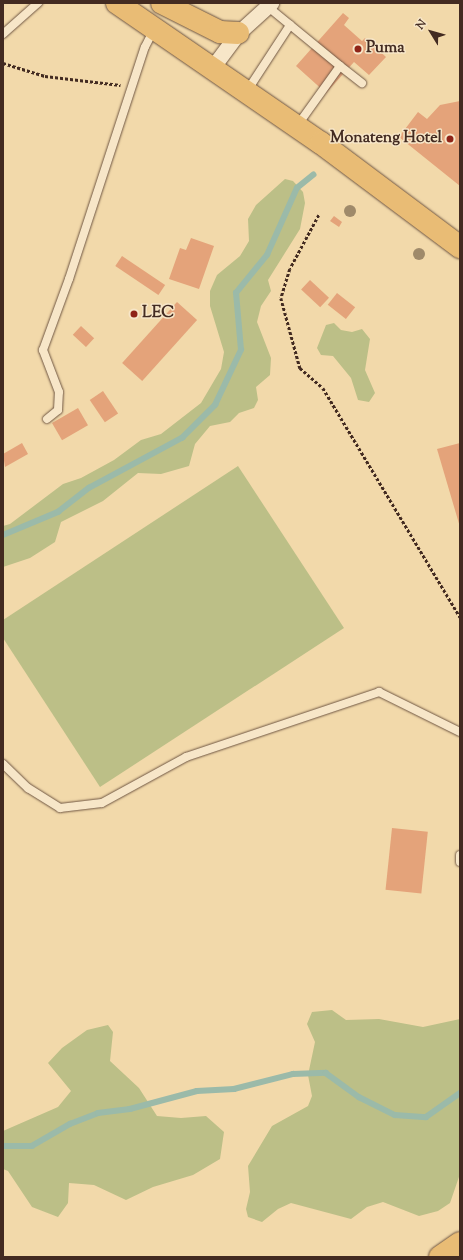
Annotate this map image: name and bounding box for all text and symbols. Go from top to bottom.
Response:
north arrow [411,12,451,52]
text: N [412,16,430,33]
place label: Puma [366,39,405,59]
marker: Puma [353,44,363,54]
place label: Monateng Hotel [330,129,442,149]
marker: Monateng Hotel [445,134,455,144]
place label: LEC [142,304,174,324]
marker: LEC [129,309,139,319]

